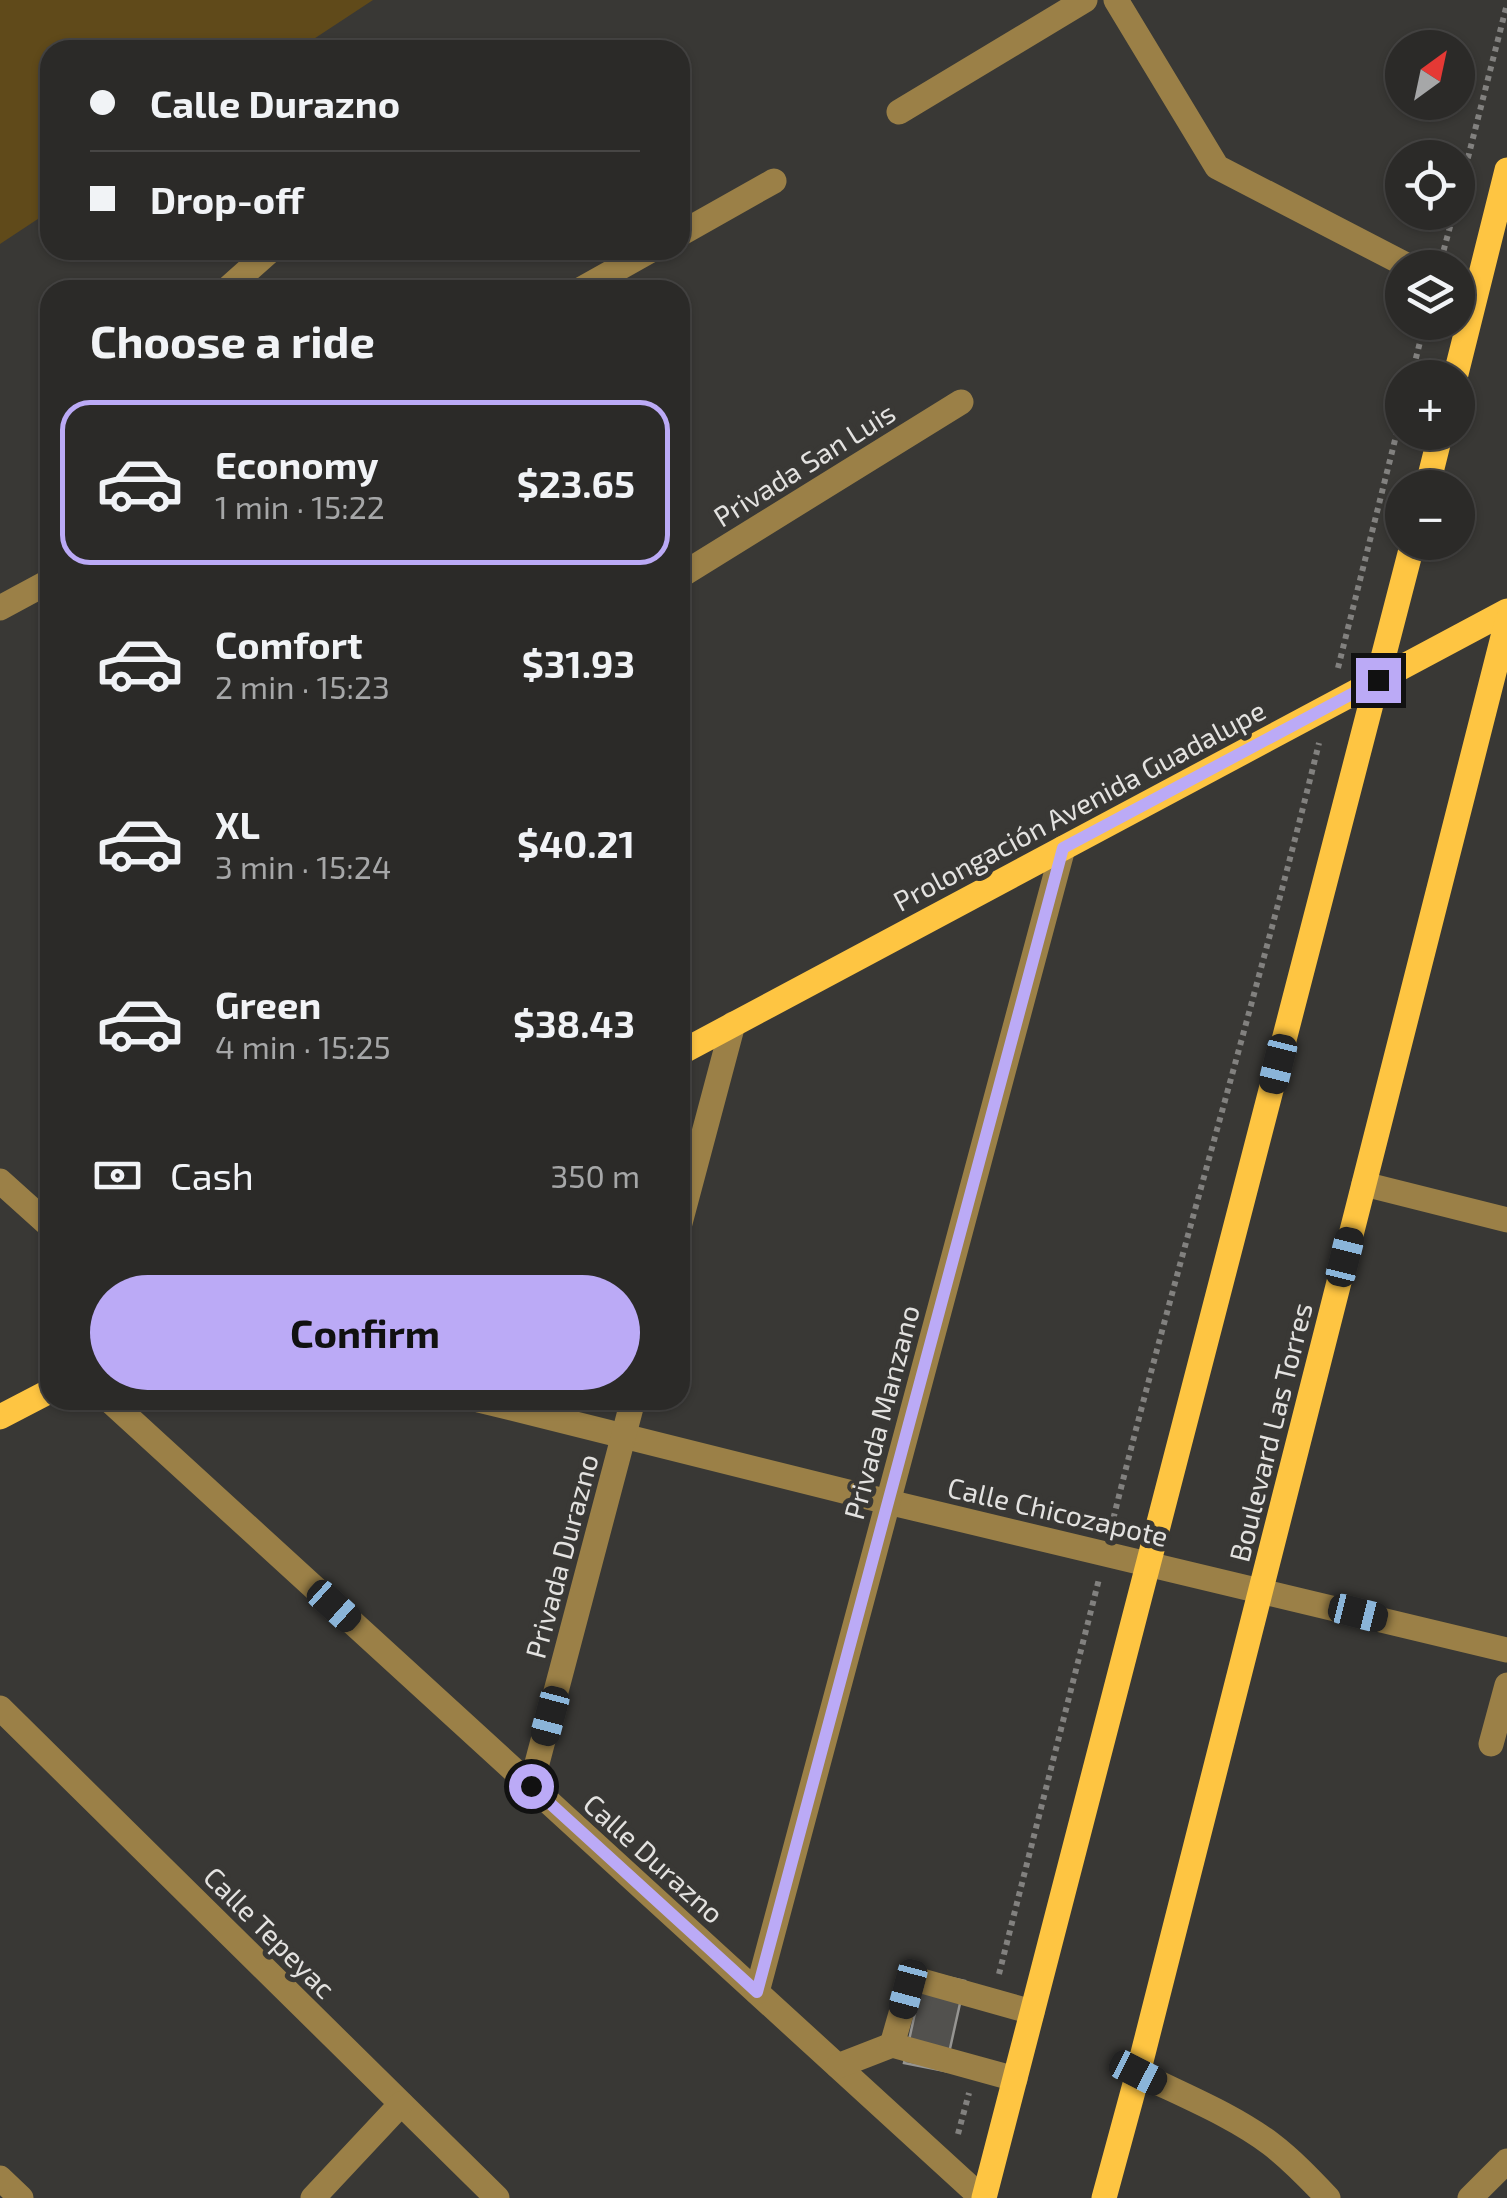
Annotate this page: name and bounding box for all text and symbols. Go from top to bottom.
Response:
north arrow [1385,30,1475,120]
map controls [1385,30,1475,560]
text: Calle Durazno [150,80,400,126]
button: locate [1385,140,1475,230]
text: Drop-off [150,176,304,222]
button: layers [1385,250,1475,340]
text: Choose a ride [90,313,375,367]
button: + [1385,360,1475,450]
street label: Privada San Luis [707,395,901,533]
icon: car [95,438,185,528]
text: Economy [215,441,379,487]
text: $23.65 [517,460,635,506]
button: − [1385,470,1475,560]
text: 1 min · 15:22 [215,487,385,525]
icon: car [95,618,185,708]
text: Comfort [215,621,363,667]
text: $31.93 [522,640,635,686]
route end [1356,658,1401,703]
text: 2 min · 15:23 [215,667,390,705]
street label: Prolongación Avenida Guadalupe [887,692,1271,918]
icon: car [95,798,185,888]
text: XL [215,801,260,847]
text: $40.21 [517,820,635,866]
text: 3 min · 15:24 [215,847,391,885]
icon: car [95,978,185,1068]
text: Green [215,981,321,1027]
text: $38.43 [513,1000,635,1046]
text: 4 min · 15:25 [215,1027,391,1065]
car [1256,1031,1300,1097]
icon: cash [90,1148,145,1203]
text: Cash [170,1152,254,1198]
text: 350 m [551,1156,640,1194]
car [1323,1224,1367,1290]
button: Confirm [90,1275,640,1390]
street label: Boulevard Las Torres [1221,1299,1319,1565]
street label: Privada Manzano [836,1301,926,1523]
street label: Privada Durazno [517,1450,605,1662]
street label: Calle Chicozapote [944,1469,1172,1553]
car [302,1575,366,1637]
car [1325,1591,1391,1635]
car [528,1683,572,1749]
route start [509,1764,554,1809]
street label: Calle Durazno [577,1786,731,1930]
street label: Calle Tepeyac [197,1859,343,2005]
car [886,1956,930,2022]
car [1104,2046,1172,2100]

